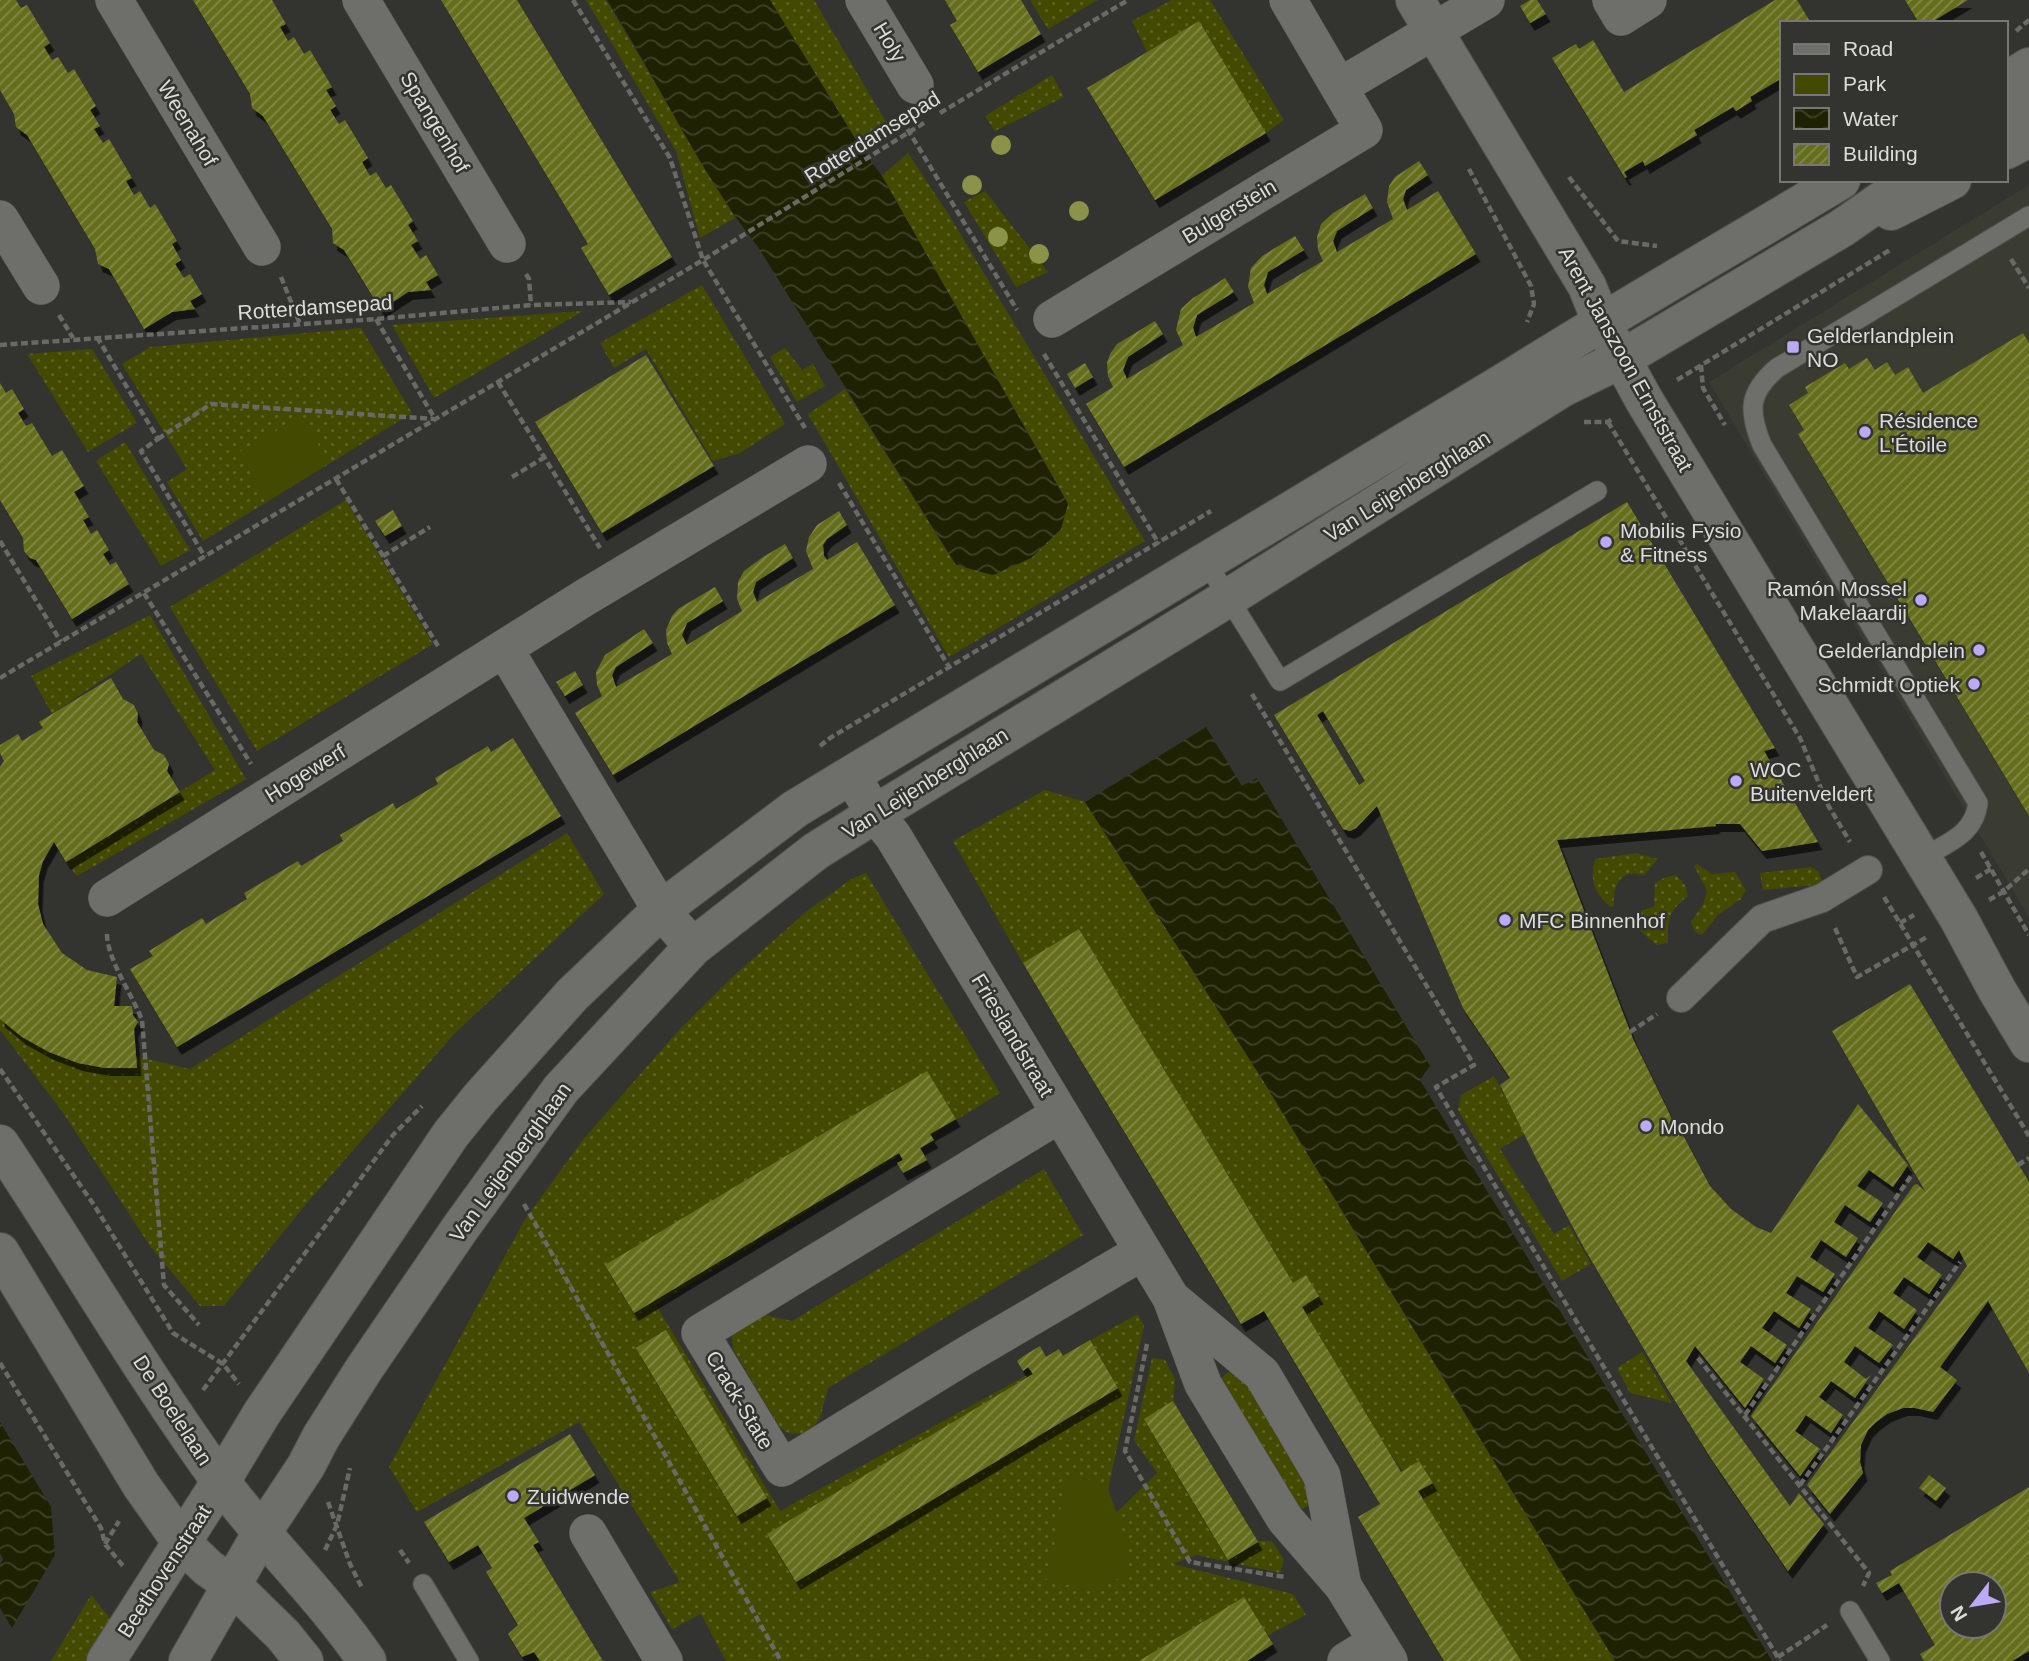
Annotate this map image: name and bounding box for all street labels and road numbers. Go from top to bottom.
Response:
street label: Holy [869,18,911,66]
street label: Spangenhof [396,68,474,177]
street label: Weenahof [154,76,222,170]
street label: Rotterdamsepad [800,86,944,188]
street label: Bulgerstein [1178,174,1280,248]
street label: Arent Janszoon Ernststraat [1555,243,1698,475]
street label: Rotterdamsepad [237,290,393,324]
street label: Van Leijenberghlaan [1320,426,1494,546]
street label: Van Leijenberghlaan [838,723,1012,843]
street label: Hogewerf [261,739,349,807]
street label: Frieslandstraat [967,970,1059,1101]
street label: Van Leijenberghlaan [445,1078,575,1246]
street label: Crack-State [702,1347,778,1453]
street label: De Boelelaan [129,1351,217,1469]
street label: Beethovenstraat [113,1500,215,1641]

